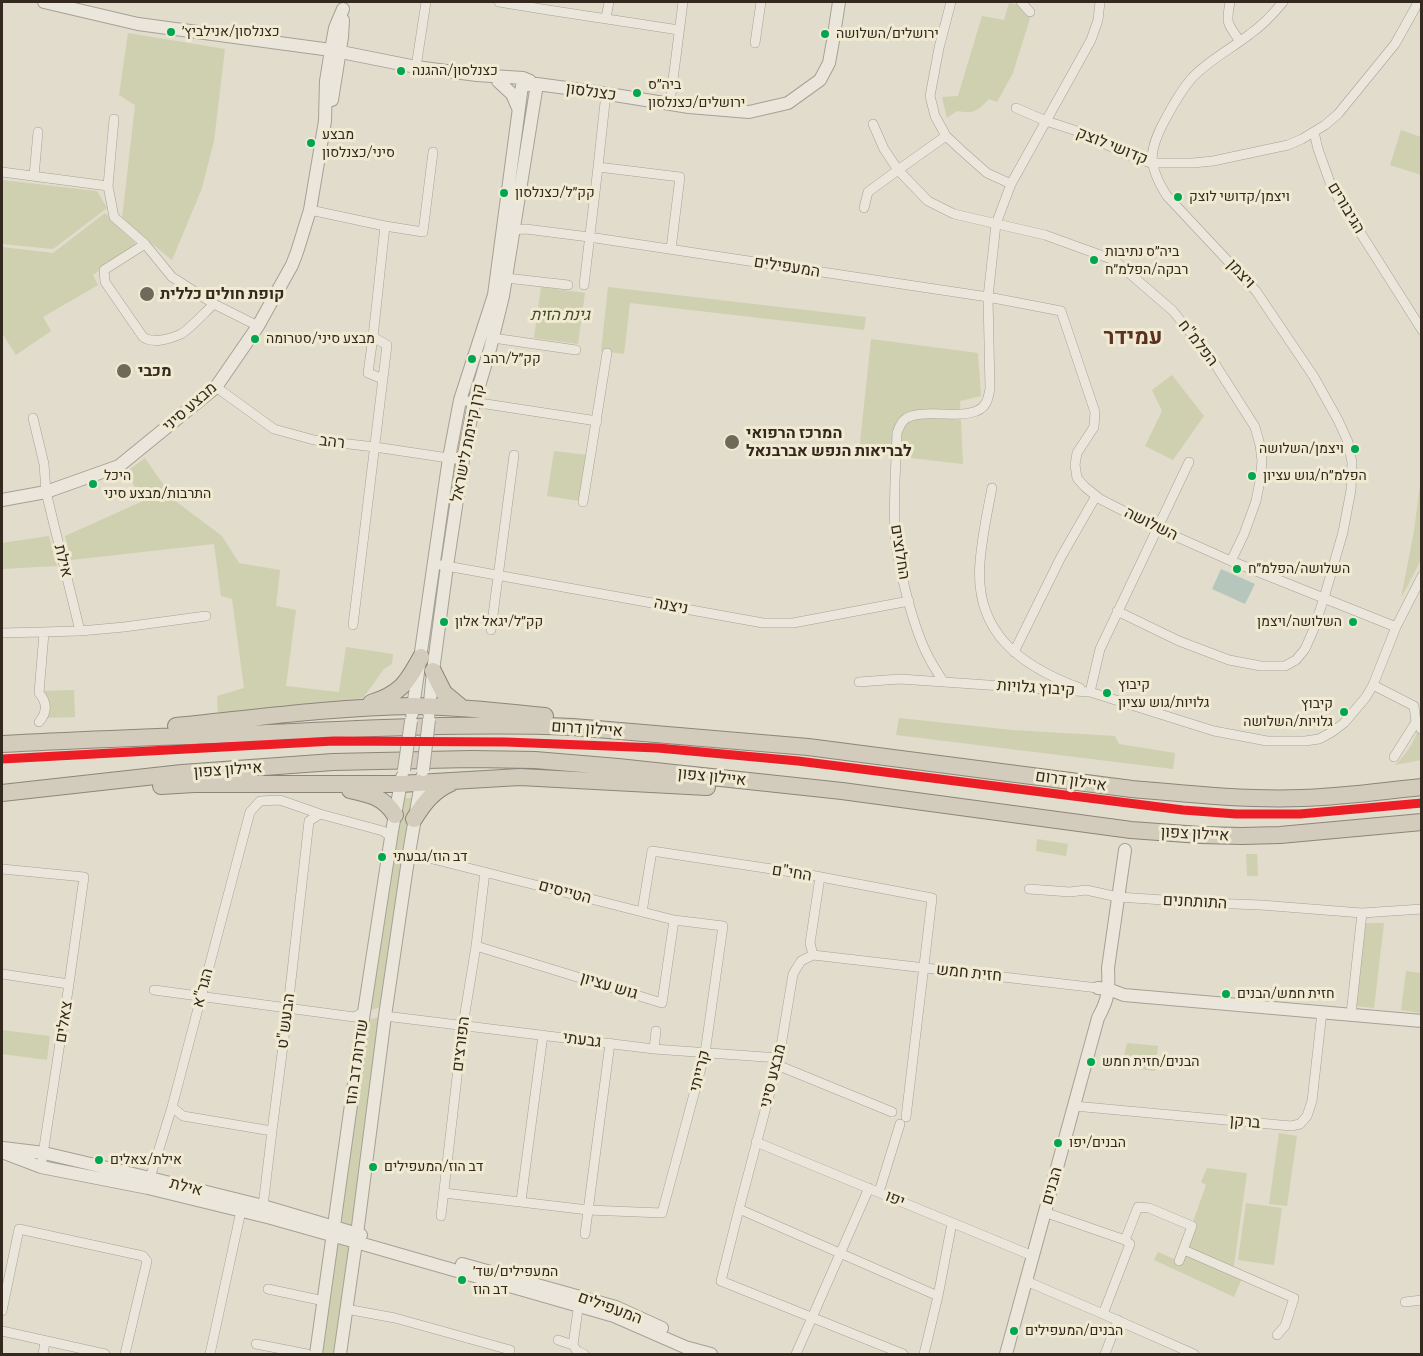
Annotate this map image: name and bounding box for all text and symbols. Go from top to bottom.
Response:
place label: כצנלסון/אנילביץ׳ [182,24,279,40]
marker: כצנלסון/אנילביץ׳ [165,26,177,38]
place label: ירושלים/השלושה [836,26,939,42]
marker: ירושלים/השלושה [819,28,831,40]
place label: כצנלסון/ההגנה [412,63,498,79]
marker: כצנלסון/ההגנה [395,65,407,77]
place label: ביה״ס ירושלים/כצנלסון [648,77,745,110]
street label: כצנלסון [564,79,618,105]
marker: ביה״ס ירושלים/כצנלסון [631,87,643,99]
street label: קדושי לוצק [1073,123,1151,169]
place label: מבצע סיני/כצנלסון [322,127,395,160]
marker: מבצע סיני/כצנלסון [305,137,317,149]
street label: הגיבורים [1323,179,1369,237]
place label: קק״ל/כצנלסון [515,185,595,201]
marker: קק״ל/כצנלסון [498,187,510,199]
place label: ויצמן/קדושי לוצק [1189,189,1290,205]
marker: ויצמן/קדושי לוצק [1172,191,1184,203]
place label: ביה״ס נתיבות רבקה/הפלמ״ח [1105,244,1188,276]
street label: המעפילים [752,252,822,282]
marker: ביה״ס נתיבות רבקה/הפלמ״ח [1088,254,1100,266]
street label: ויצמן [1223,255,1259,293]
place label: קופת חולים כללית [160,284,284,304]
marker: קופת חולים כללית [138,285,156,303]
park label: גינת הזית [530,305,590,325]
street label: הפלמ"ח [1174,316,1222,370]
district label: עמידר [1103,325,1163,351]
place label: מבצע סיני/סטרומה [266,331,375,347]
marker: מבצע סיני/סטרומה [249,333,261,345]
place label: קק״ל/רהב [483,351,541,367]
marker: קק״ל/רהב [466,353,478,365]
place label: מכבי [138,361,172,381]
marker: מכבי [115,362,133,380]
street label: מבצע סיני [159,378,221,436]
street label: קרן קיימת לישראל [447,382,489,504]
place label: המרכז הרפואי לבריאות הנפש אברבנאל [746,423,912,461]
street label: רהב [318,431,346,453]
marker: המרכז הרפואי לבריאות הנפש אברבנאל [723,433,741,451]
place label: ויצמן/השלושה [1259,441,1344,457]
marker: ויצמן/השלושה [1349,443,1361,455]
place label: היכל התרבות/מבצע סיני [104,468,211,500]
place label: הפלמ״ח/גוש עציון [1263,468,1367,484]
marker: הפלמ״ח/גוש עציון [1246,470,1258,482]
marker: היכל התרבות/מבצע סיני [87,478,99,490]
street label: השלושה [1121,503,1181,545]
street label: החלוצים [886,523,914,581]
street label: אילת [50,543,76,579]
place label: השלושה/הפלמ״ח [1248,561,1350,577]
marker: השלושה/הפלמ״ח [1231,563,1243,575]
street label: ניצנה [652,593,690,619]
place label: קק״ל/יגאל אלון [455,614,543,630]
place label: השלושה/ויצמן [1257,614,1342,630]
marker: קק״ל/יגאל אלון [438,616,450,628]
marker: השלושה/ויצמן [1347,616,1359,628]
street label: קיבוץ גלויות [996,676,1076,700]
place label: קיבוץ גלויות/גוש עציון [1118,677,1209,710]
marker: קיבוץ גלויות/גוש עציון [1101,687,1113,699]
place label: קיבוץ גלויות/השלושה [1243,696,1333,728]
marker: קיבוץ גלויות/השלושה [1338,706,1350,718]
street label: איילון דרום [551,717,623,741]
street label: איילון צפון [193,758,263,782]
street label: איילון צפון [677,764,747,790]
street label: איילון דרום [1034,767,1108,795]
street label: איילון צפון [1160,823,1230,845]
place label: דב הוז/גבעתי [393,849,468,865]
marker: דב הוז/גבעתי [376,851,388,863]
street label: החי"ם [771,860,813,886]
street label: הטייסים [536,876,594,908]
street label: התותחנים [1162,891,1228,913]
street label: חזית חמש [935,960,1003,986]
street label: הגר"א [189,966,217,1010]
street label: גוש עציון [578,968,640,1004]
place label: חזית חמש/הבנים [1237,986,1334,1002]
marker: חזית חמש/הבנים [1220,988,1232,1000]
street label: הבעש"ט [273,992,299,1050]
street label: צאלים [51,1000,77,1044]
street label: הפורצים [448,1015,474,1073]
street label: שדרות דב הוז [341,1018,373,1106]
street label: גבעתי [562,1028,602,1052]
street label: מבצע סיני [756,1042,790,1110]
street label: קרייתי [686,1048,714,1094]
place label: הבנים/חזית חמש [1102,1054,1199,1070]
marker: הבנים/חזית חמש [1085,1056,1097,1068]
street label: ברקן [1229,1111,1261,1133]
place label: הבנים/יפו [1069,1135,1126,1151]
marker: הבנים/יפו [1052,1137,1064,1149]
place label: אילת/צאלים [110,1152,182,1168]
marker: אילת/צאלים [93,1154,105,1166]
place label: דב הוז/המעפילים [384,1159,483,1175]
marker: דב הוז/המעפילים [367,1161,379,1173]
street label: הבנים [1037,1165,1067,1207]
street label: אילת [168,1174,204,1200]
street label: יפו [882,1186,908,1212]
place label: המעפילים/שד׳ דב הוז [473,1264,558,1296]
marker: המעפילים/שד׳ דב הוז [456,1274,468,1286]
street label: המעפילים [575,1288,645,1328]
place label: הבנים/המעפילים [1025,1323,1123,1339]
marker: הבנים/המעפילים [1008,1325,1020,1337]

